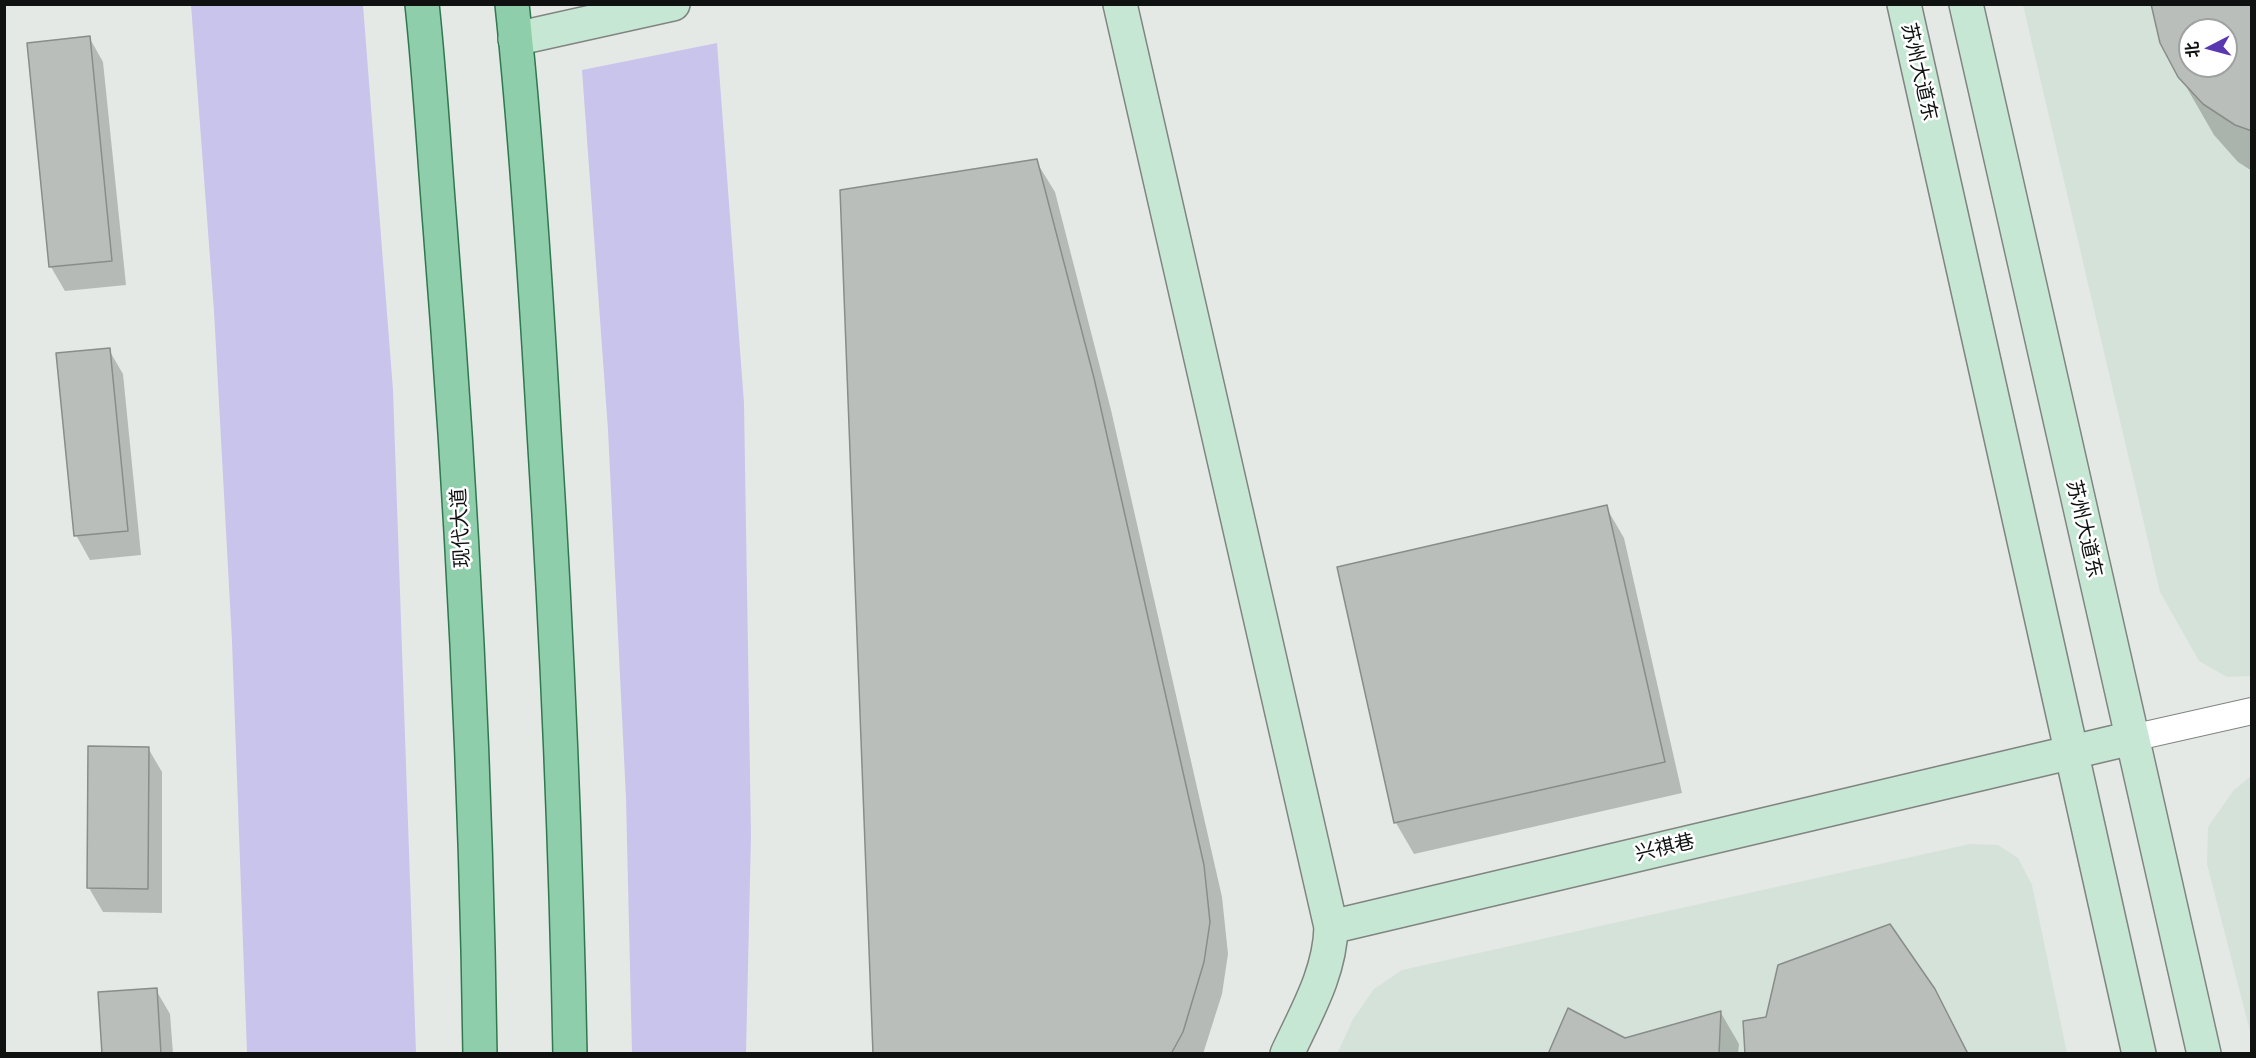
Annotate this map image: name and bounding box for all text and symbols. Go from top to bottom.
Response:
north arrow [2178,18,2238,78]
street label: 苏州大道东 [1896,21,1942,123]
text: 北 [2181,41,2203,59]
street label: 苏州大道东 [2061,478,2107,580]
street label: 现代大道 [447,487,475,569]
street label: 兴祺巷 [1633,830,1697,866]

